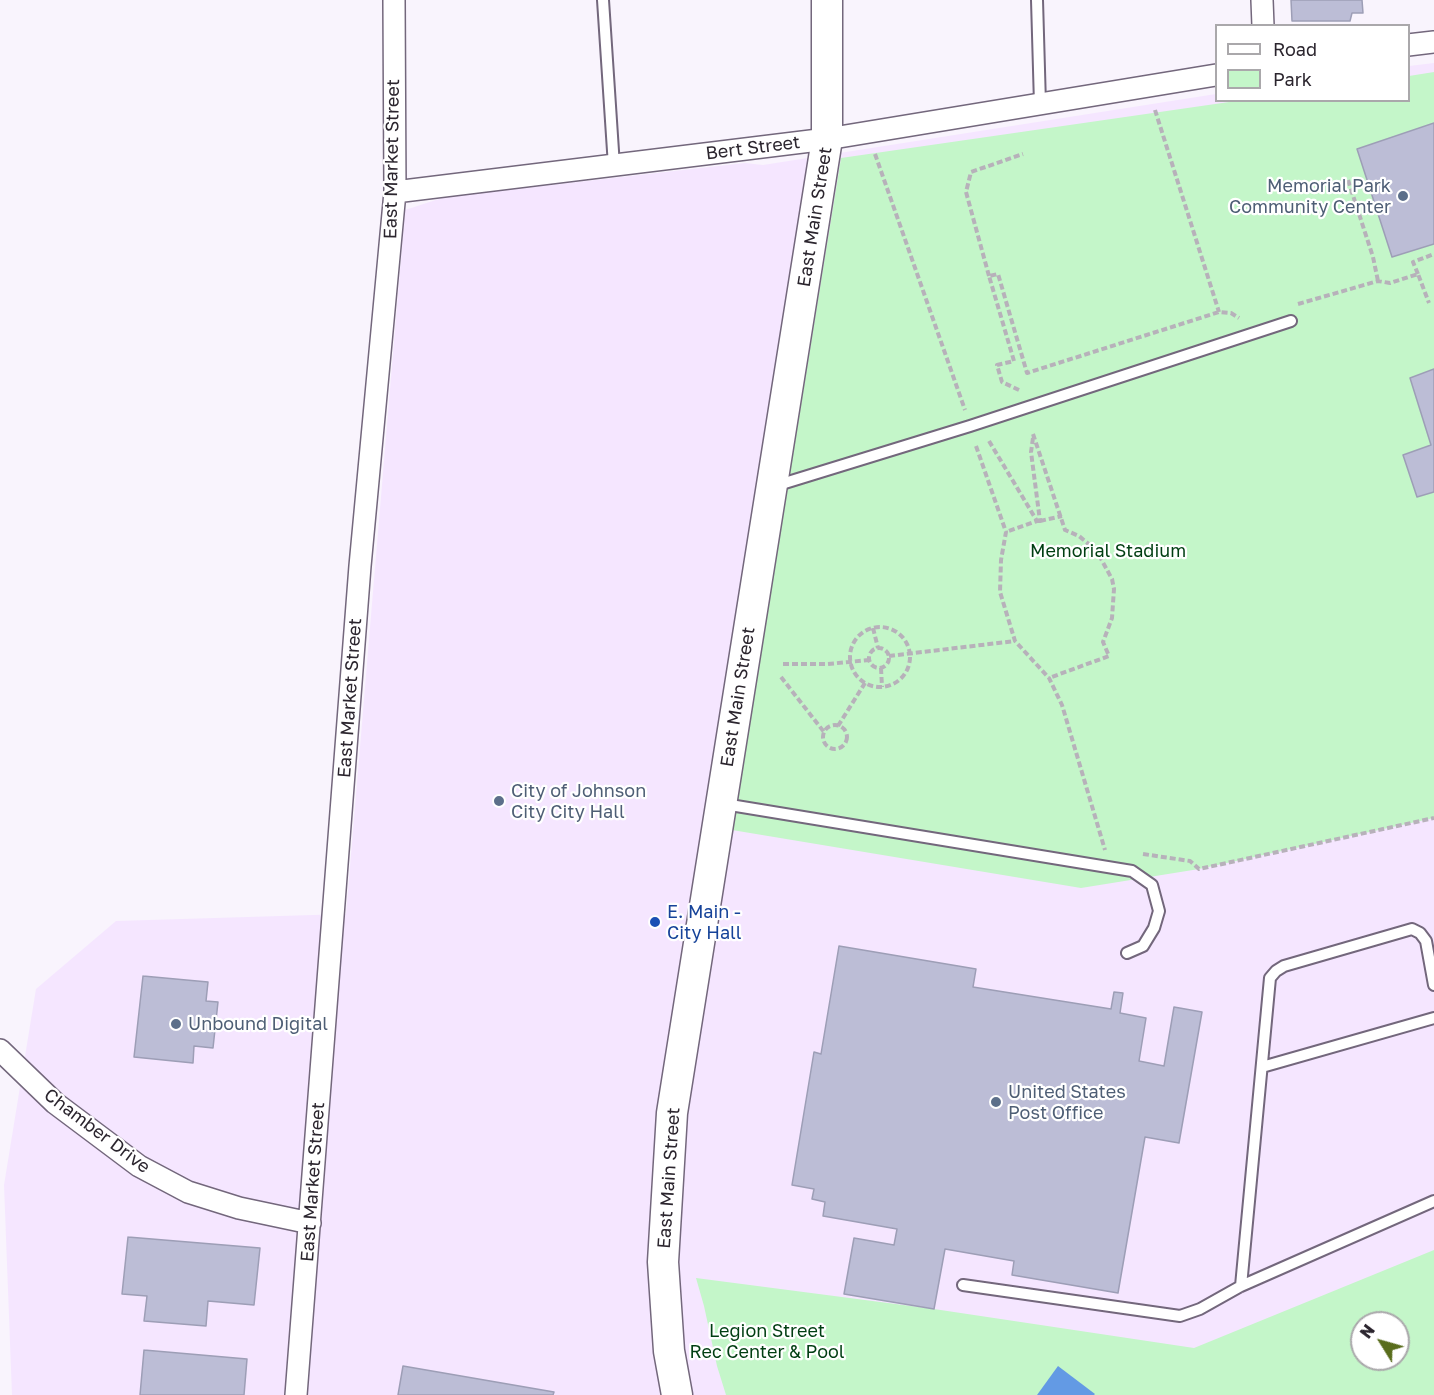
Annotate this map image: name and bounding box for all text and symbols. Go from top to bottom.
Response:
legend [1215,24,1410,102]
text: Road [1273,38,1317,60]
text: Park [1273,68,1312,90]
street label: East Market Street [380,79,404,239]
street label: Bert Street [705,132,801,164]
street label: East Main Street [793,145,837,289]
place label: Memorial Park Community Center [1229,175,1391,218]
marker: Memorial Park Community Center [1396,189,1410,203]
park label: Memorial Stadium [1030,540,1186,562]
street label: East Market Street [334,617,366,779]
street label: East Main Street [716,625,760,769]
place label: City of Johnson City City Hall [511,780,646,822]
marker: City of Johnson City City Hall [492,794,506,808]
place label: E. Main - City Hall [667,901,742,944]
marker: E. Main - City Hall [648,915,662,929]
place label: Unbound Digital [188,1013,328,1035]
marker: Unbound Digital [169,1017,183,1031]
place label: United States Post Office [1008,1081,1126,1124]
street label: Chamber Drive [40,1084,154,1178]
marker: United States Post Office [989,1095,1003,1109]
street label: East Market Street [297,1101,329,1263]
street label: East Main Street [653,1107,685,1249]
north arrow [1350,1311,1410,1371]
park label: Legion Street Rec Center & Pool [689,1320,845,1362]
text: N [1356,1320,1379,1342]

